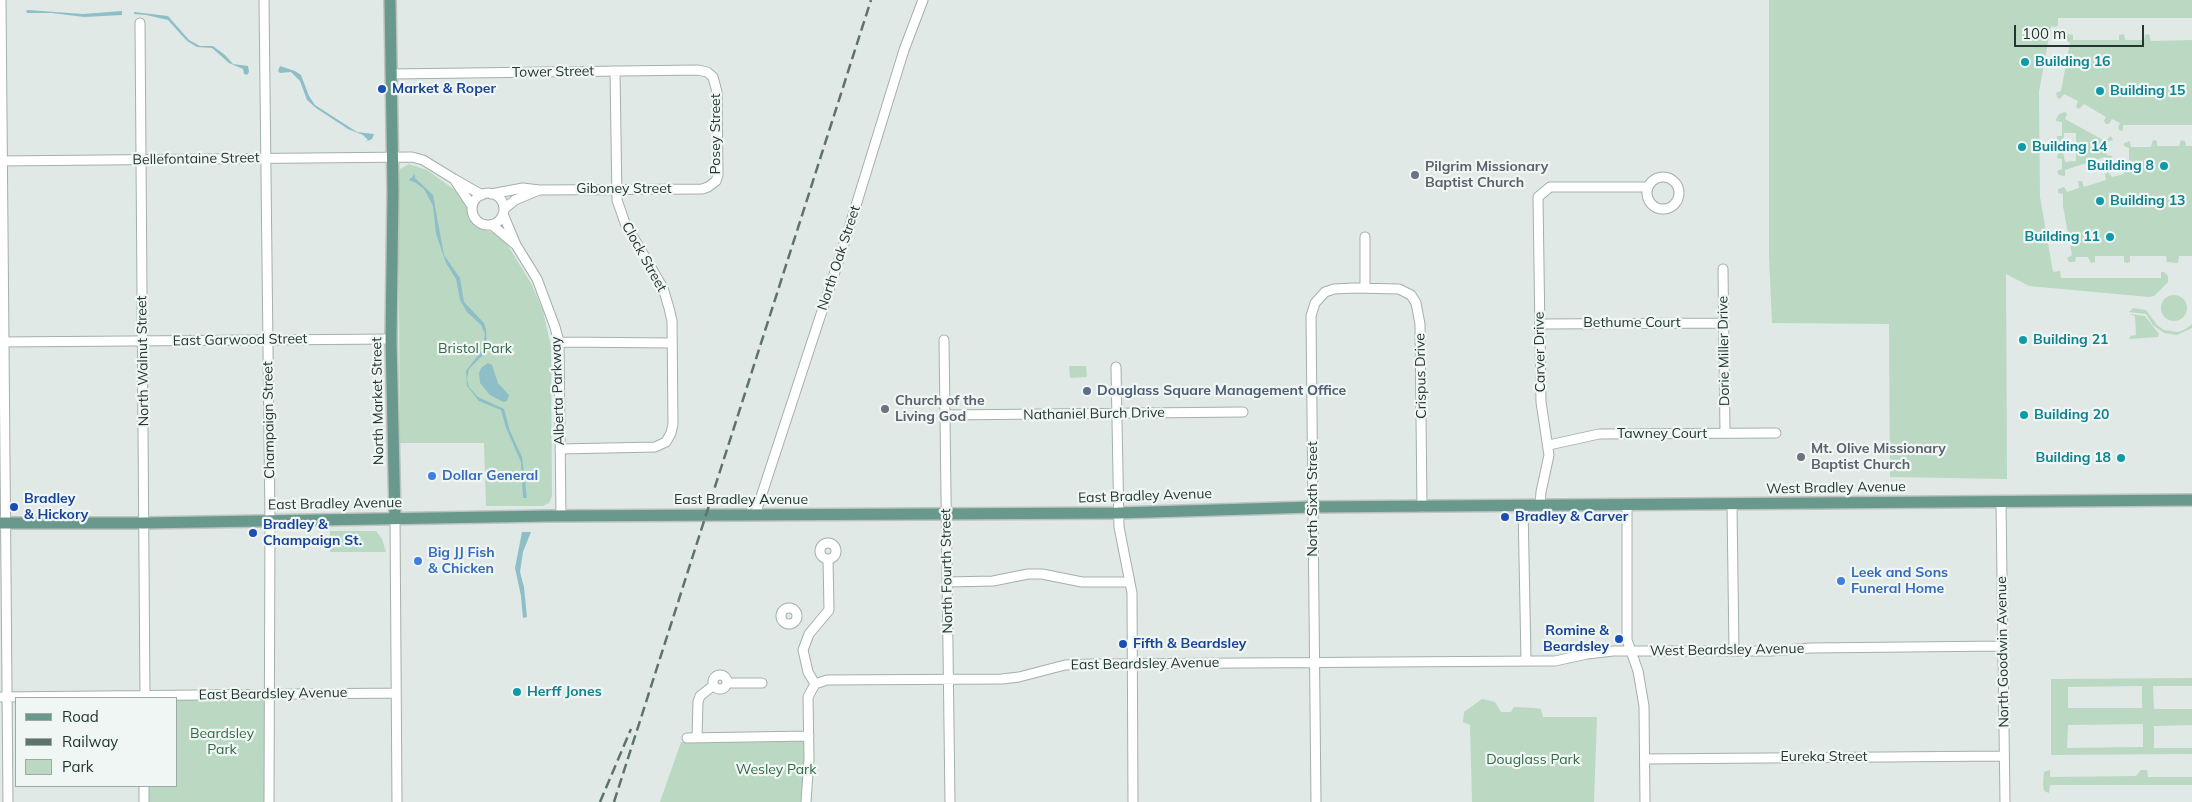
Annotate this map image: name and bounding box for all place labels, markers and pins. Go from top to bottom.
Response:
place label: Building 16 [2035,54,2110,70]
marker: Building 16 [2019,56,2031,68]
place label: Market & Roper [392,81,496,97]
marker: Market & Roper [376,83,388,95]
place label: Building 15 [2110,83,2185,99]
marker: Building 15 [2094,85,2106,97]
place label: Building 14 [2032,139,2107,155]
marker: Building 14 [2016,141,2028,153]
place label: Building 8 [2087,158,2154,174]
place label: Pilgrim Missionary Baptist Church [1425,159,1548,192]
marker: Building 8 [2158,160,2170,172]
marker: Pilgrim Missionary Baptist Church [1409,169,1421,181]
place label: Building 13 [2110,193,2185,209]
marker: Building 13 [2094,195,2106,207]
place label: Building 11 [2025,229,2100,245]
marker: Building 11 [2104,231,2116,243]
place label: Building 21 [2033,332,2108,348]
marker: Building 21 [2017,334,2029,346]
place label: Douglass Square Management Office [1097,383,1346,399]
marker: Douglass Square Management Office [1081,385,1093,397]
place label: Church of the Living God [895,393,985,426]
marker: Church of the Living God [879,403,891,415]
place label: Building 20 [2034,407,2109,423]
marker: Building 20 [2018,409,2030,421]
place label: Mt. Olive Missionary Baptist Church [1811,441,1946,474]
place label: Building 18 [2036,450,2111,466]
marker: Mt. Olive Missionary Baptist Church [1795,451,1807,463]
marker: Building 18 [2115,452,2127,464]
place label: Dollar General [442,468,538,484]
marker: Dollar General [426,470,438,482]
place label: Bradley & Hickory [24,491,88,524]
marker: Bradley & Hickory [8,501,20,513]
place label: Bradley & Carver [1515,509,1628,525]
marker: Bradley & Carver [1499,511,1511,523]
place label: Bradley & Champaign St. [263,517,362,550]
marker: Bradley & Champaign St. [247,527,259,539]
place label: Big JJ Fish & Chicken [428,545,495,578]
marker: Big JJ Fish & Chicken [412,555,424,567]
place label: Leek and Sons Funeral Home [1851,565,1948,598]
marker: Leek and Sons Funeral Home [1835,575,1847,587]
place label: Romine & Beardsley [1543,623,1609,656]
marker: Romine & Beardsley [1613,633,1625,645]
place label: Fifth & Beardsley [1133,636,1246,652]
marker: Fifth & Beardsley [1117,638,1129,650]
place label: Herff Jones [527,684,602,700]
marker: Herff Jones [511,686,523,698]

